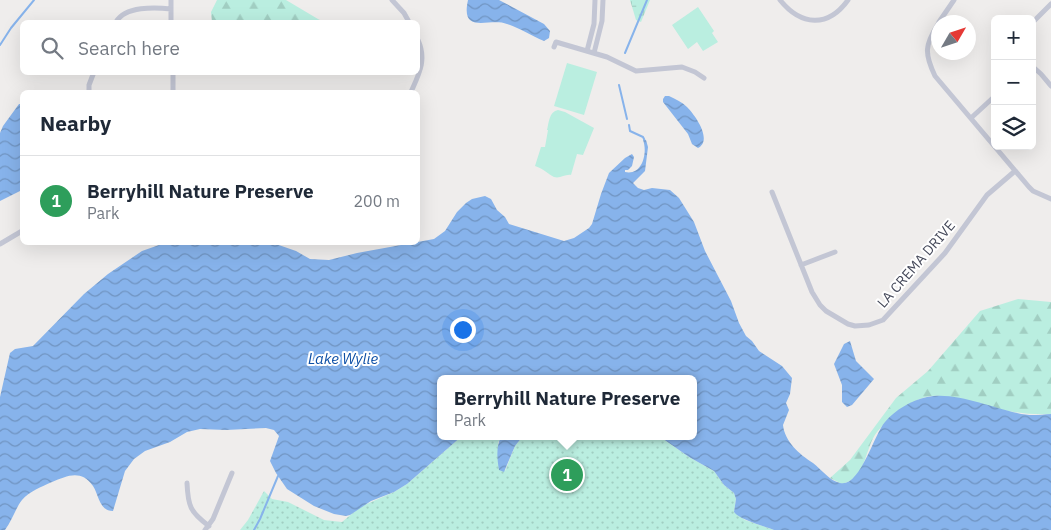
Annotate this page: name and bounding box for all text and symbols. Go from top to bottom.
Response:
north arrow [931,15,976,60]
map controls [991,15,1036,150]
button: + [991,15,1036,60]
search box [20,20,420,75]
icon: search [38,34,66,62]
text: Search here [78,36,180,60]
button: − [991,60,1036,105]
button: layers [991,105,1036,150]
text: Nearby [40,109,111,137]
text: Berryhill Nature Preserve [87,179,314,203]
text: 1 [51,191,61,211]
text: 200 m [353,191,400,211]
text: Park [87,203,119,223]
street label: LA CREMA DRIVE [873,217,959,311]
your location [450,317,476,343]
water label: Lake Wylie [308,349,378,368]
popup [437,375,697,440]
text: Berryhill Nature Preserve [454,386,680,410]
text: Park [454,410,486,430]
pin: 1 [551,456,583,494]

